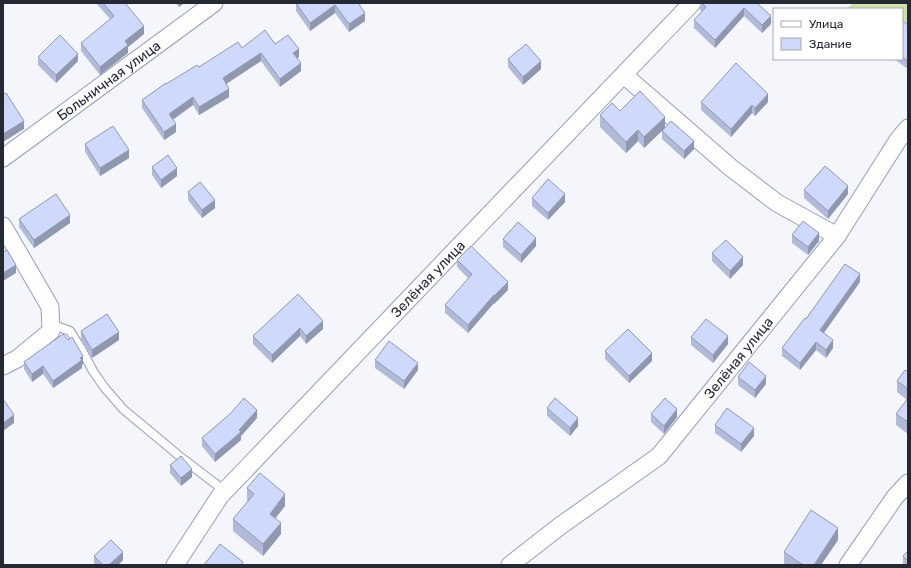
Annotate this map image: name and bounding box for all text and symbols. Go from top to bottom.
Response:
legend [773,8,903,60]
text: Улица [809,17,843,31]
street label: Больничная улица [53,37,164,124]
text: Здание [809,37,852,51]
street label: Зелёная улица [387,237,469,321]
street label: Зелёная улица [700,314,777,402]

